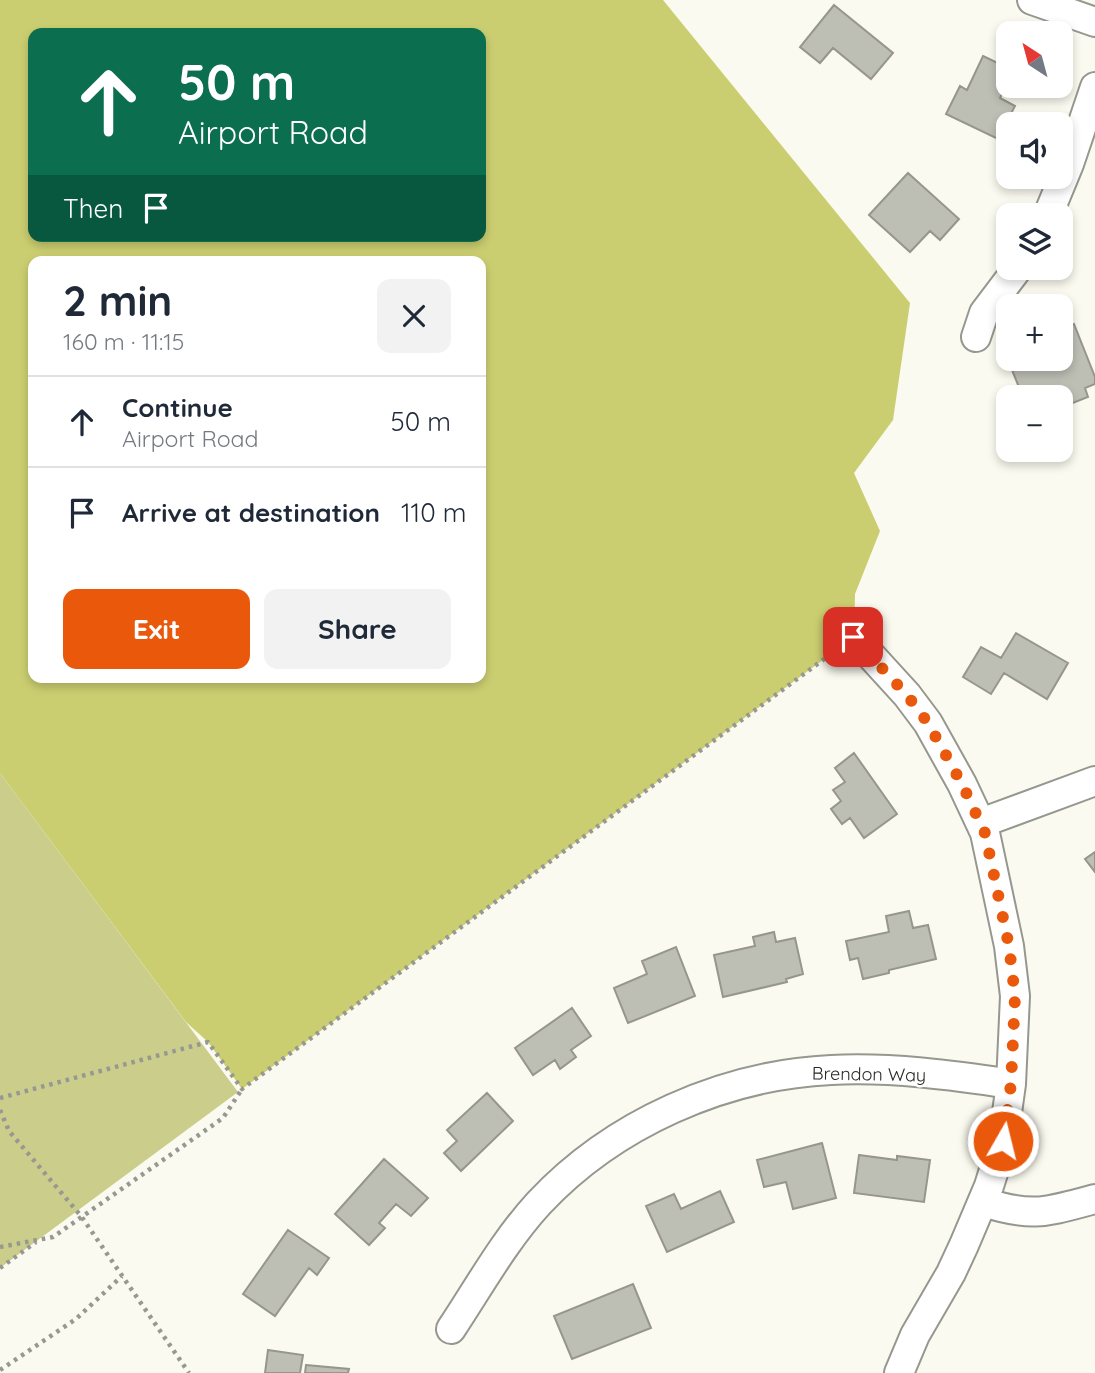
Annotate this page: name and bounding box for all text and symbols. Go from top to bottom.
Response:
north arrow [996,21,1073,98]
map controls [996,21,1073,462]
text: 50 m [178,51,295,112]
icon: ahead [63,56,154,147]
text: Airport Road [178,112,368,152]
button: sound [996,112,1073,189]
icon: arrive [137,189,175,227]
text: Then [63,192,123,225]
button: layers [996,203,1073,280]
text: 2 min [63,274,172,327]
button: close [377,279,451,353]
button: + [996,294,1073,371]
text: 160 m · 11:15 [63,327,184,356]
button: − [996,385,1073,462]
text: Continue [122,391,233,424]
icon: ahead [63,403,101,441]
text: 50 m [391,405,451,438]
text: Airport Road [122,424,258,453]
icon: arrive [63,494,101,532]
text: Arrive at destination [122,496,380,529]
text: 110 m [401,496,466,529]
button: Exit [63,589,250,669]
button: Share [264,589,451,669]
pin [823,607,883,667]
icon: arrive [834,618,872,656]
street label: Brendon Way [812,1062,926,1086]
position arrow [966,1104,1040,1178]

